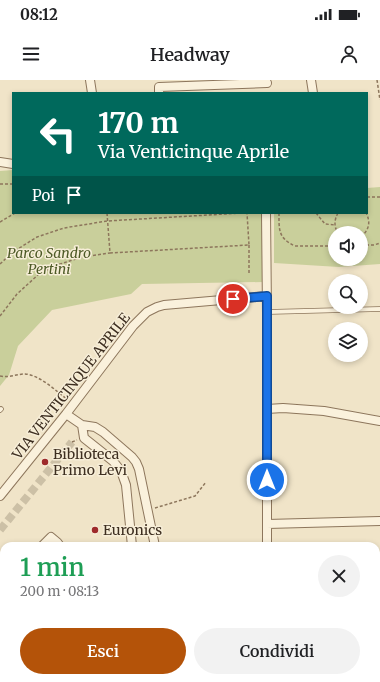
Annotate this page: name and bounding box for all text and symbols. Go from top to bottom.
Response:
text: 08:12 [20,5,58,24]
icon: menu [20,43,42,65]
text: Headway [150,43,230,66]
icon: person [338,43,360,65]
text: 170 m [98,105,179,141]
icon: left [32,108,84,160]
text: Via Venticinque Aprile [98,140,289,163]
icon: arrive [63,184,85,206]
text: Poi [32,186,55,205]
map controls [328,226,368,362]
button: sound [328,226,368,266]
park label: Parco Sandro Pertini [7,244,91,278]
button: search [328,274,368,314]
pin [216,282,250,316]
icon: arrive [222,288,244,310]
street label: VIA VENTICINQUE APRILE [8,309,134,464]
button: layers [328,322,368,362]
place label: Biblioteca Primo Levi [53,445,127,479]
marker: Biblioteca Primo Levi [40,457,50,467]
position arrow [246,459,288,501]
place label: Euronics [103,521,162,539]
marker: Euronics [90,525,100,535]
text: 1 min [20,552,85,583]
button: close [318,555,360,597]
text: 200 m · 08:13 [20,583,99,600]
button: Esci [20,628,186,674]
button: Condividi [194,628,360,674]

